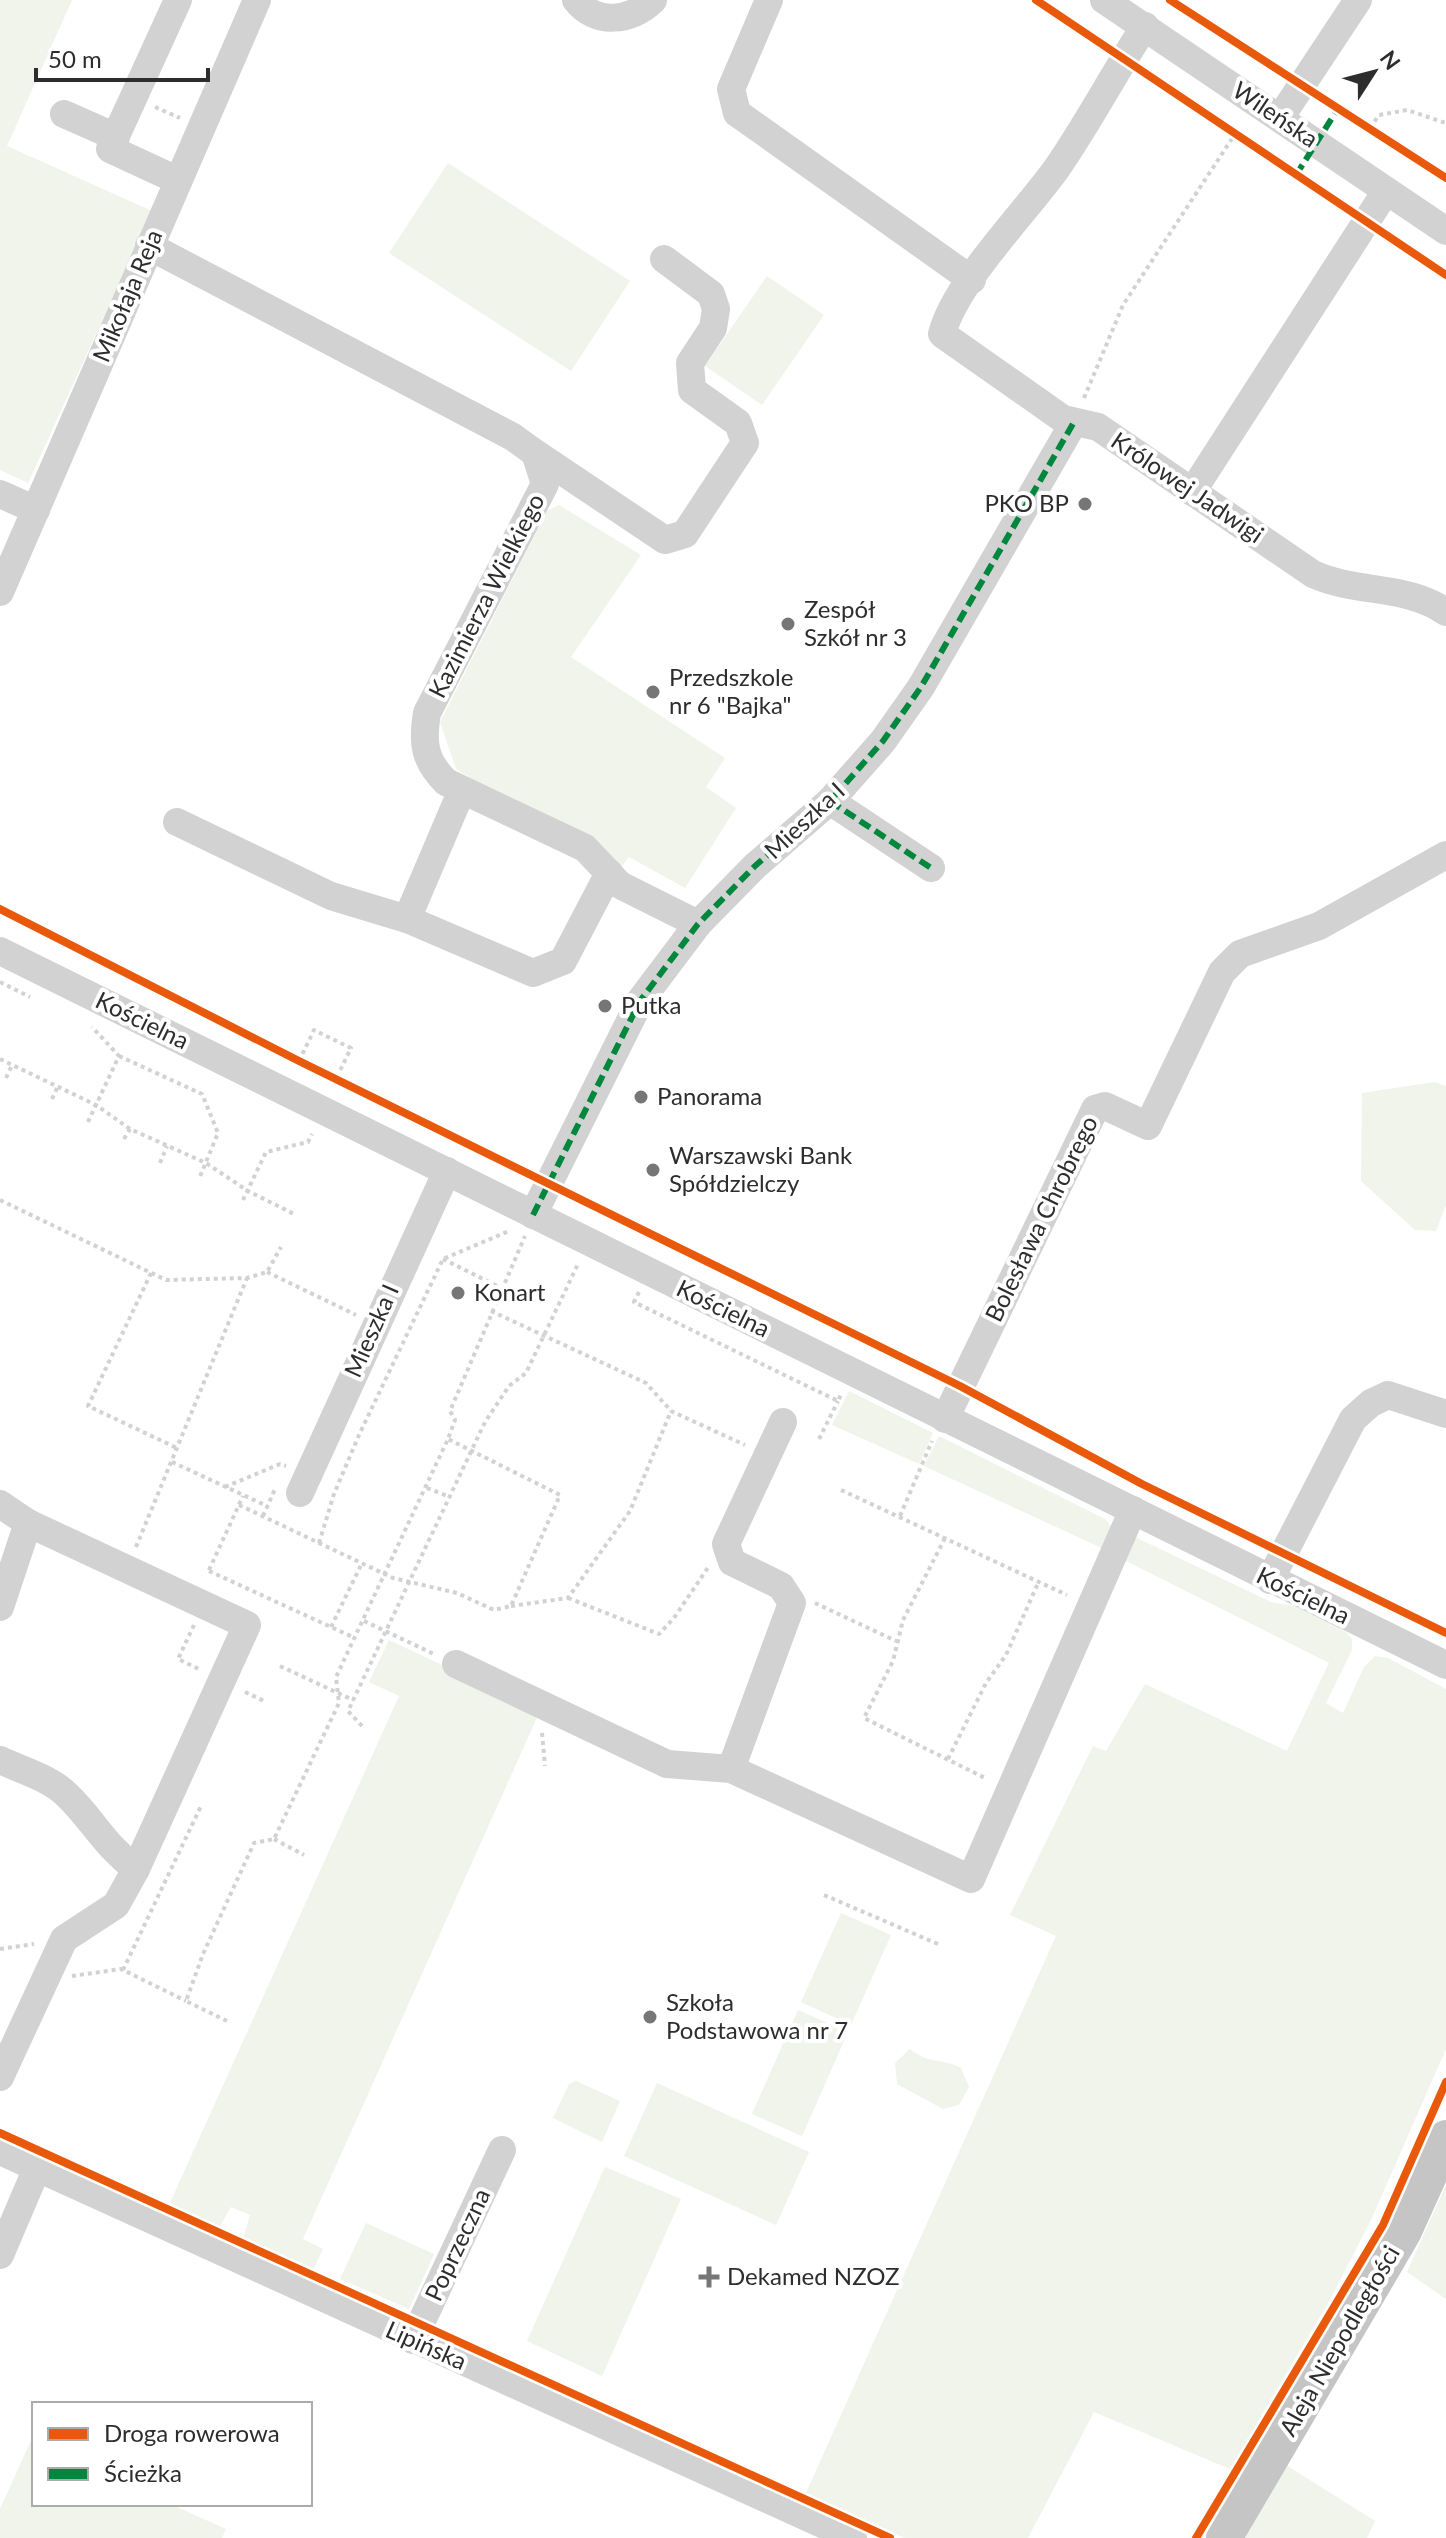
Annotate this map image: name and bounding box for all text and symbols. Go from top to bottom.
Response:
scale bar [36,32,208,82]
north arrow [1334,32,1414,112]
text: 50 m [48,44,102,73]
text: N [1375,45,1406,75]
street label: Wileńska [1228,75,1324,153]
street label: Mikołaja Reja [86,225,167,366]
street label: Królowej Jadwigi [1106,425,1269,548]
street label: Kazimierza Wielkiego [422,488,550,702]
place label: PKO BP [984,488,1069,517]
marker: PKO BP [1076,495,1094,513]
place label: Zespół Szkół nr 3 [804,594,907,651]
marker: Zespół Szkół nr 3 [779,615,797,633]
place label: Przedszkole nr 6 "Bajka" [669,662,793,719]
marker: Przedszkole nr 6 "Bajka" [644,683,662,701]
street label: Mieszka I [758,776,850,864]
street label: Kościelna [91,985,194,1055]
place label: Putka [621,990,681,1019]
marker: Putka [596,997,614,1015]
place label: Panorama [657,1081,762,1110]
marker: Panorama [632,1088,650,1106]
street label: Bolesława Chrobrego [978,1111,1103,1326]
place label: Warszawski Bank Spółdzielczy [669,1140,853,1197]
marker: Warszawski Bank Spółdzielczy [644,1161,662,1179]
street label: Kościelna [672,1273,775,1343]
place label: Konart [474,1277,546,1306]
street label: Mieszka I [337,1279,404,1381]
marker: Konart [449,1284,467,1302]
street label: Kościelna [1252,1560,1355,1630]
place label: Szkoła Podstawowa nr 7 [666,1987,848,2044]
marker: Szkoła Podstawowa nr 7 [641,2008,659,2026]
street label: Poprzeczna [418,2184,495,2305]
street label: Aleja Niepodległości [1272,2240,1405,2441]
place label: Dekamed NZOZ [727,2261,900,2290]
marker: Dekamed NZOZ [698,2266,720,2288]
street label: Lipińska [382,2314,471,2375]
legend [32,2402,312,2506]
text: Droga rowerowa [104,2418,280,2447]
text: Ścieżka [104,2458,182,2487]

